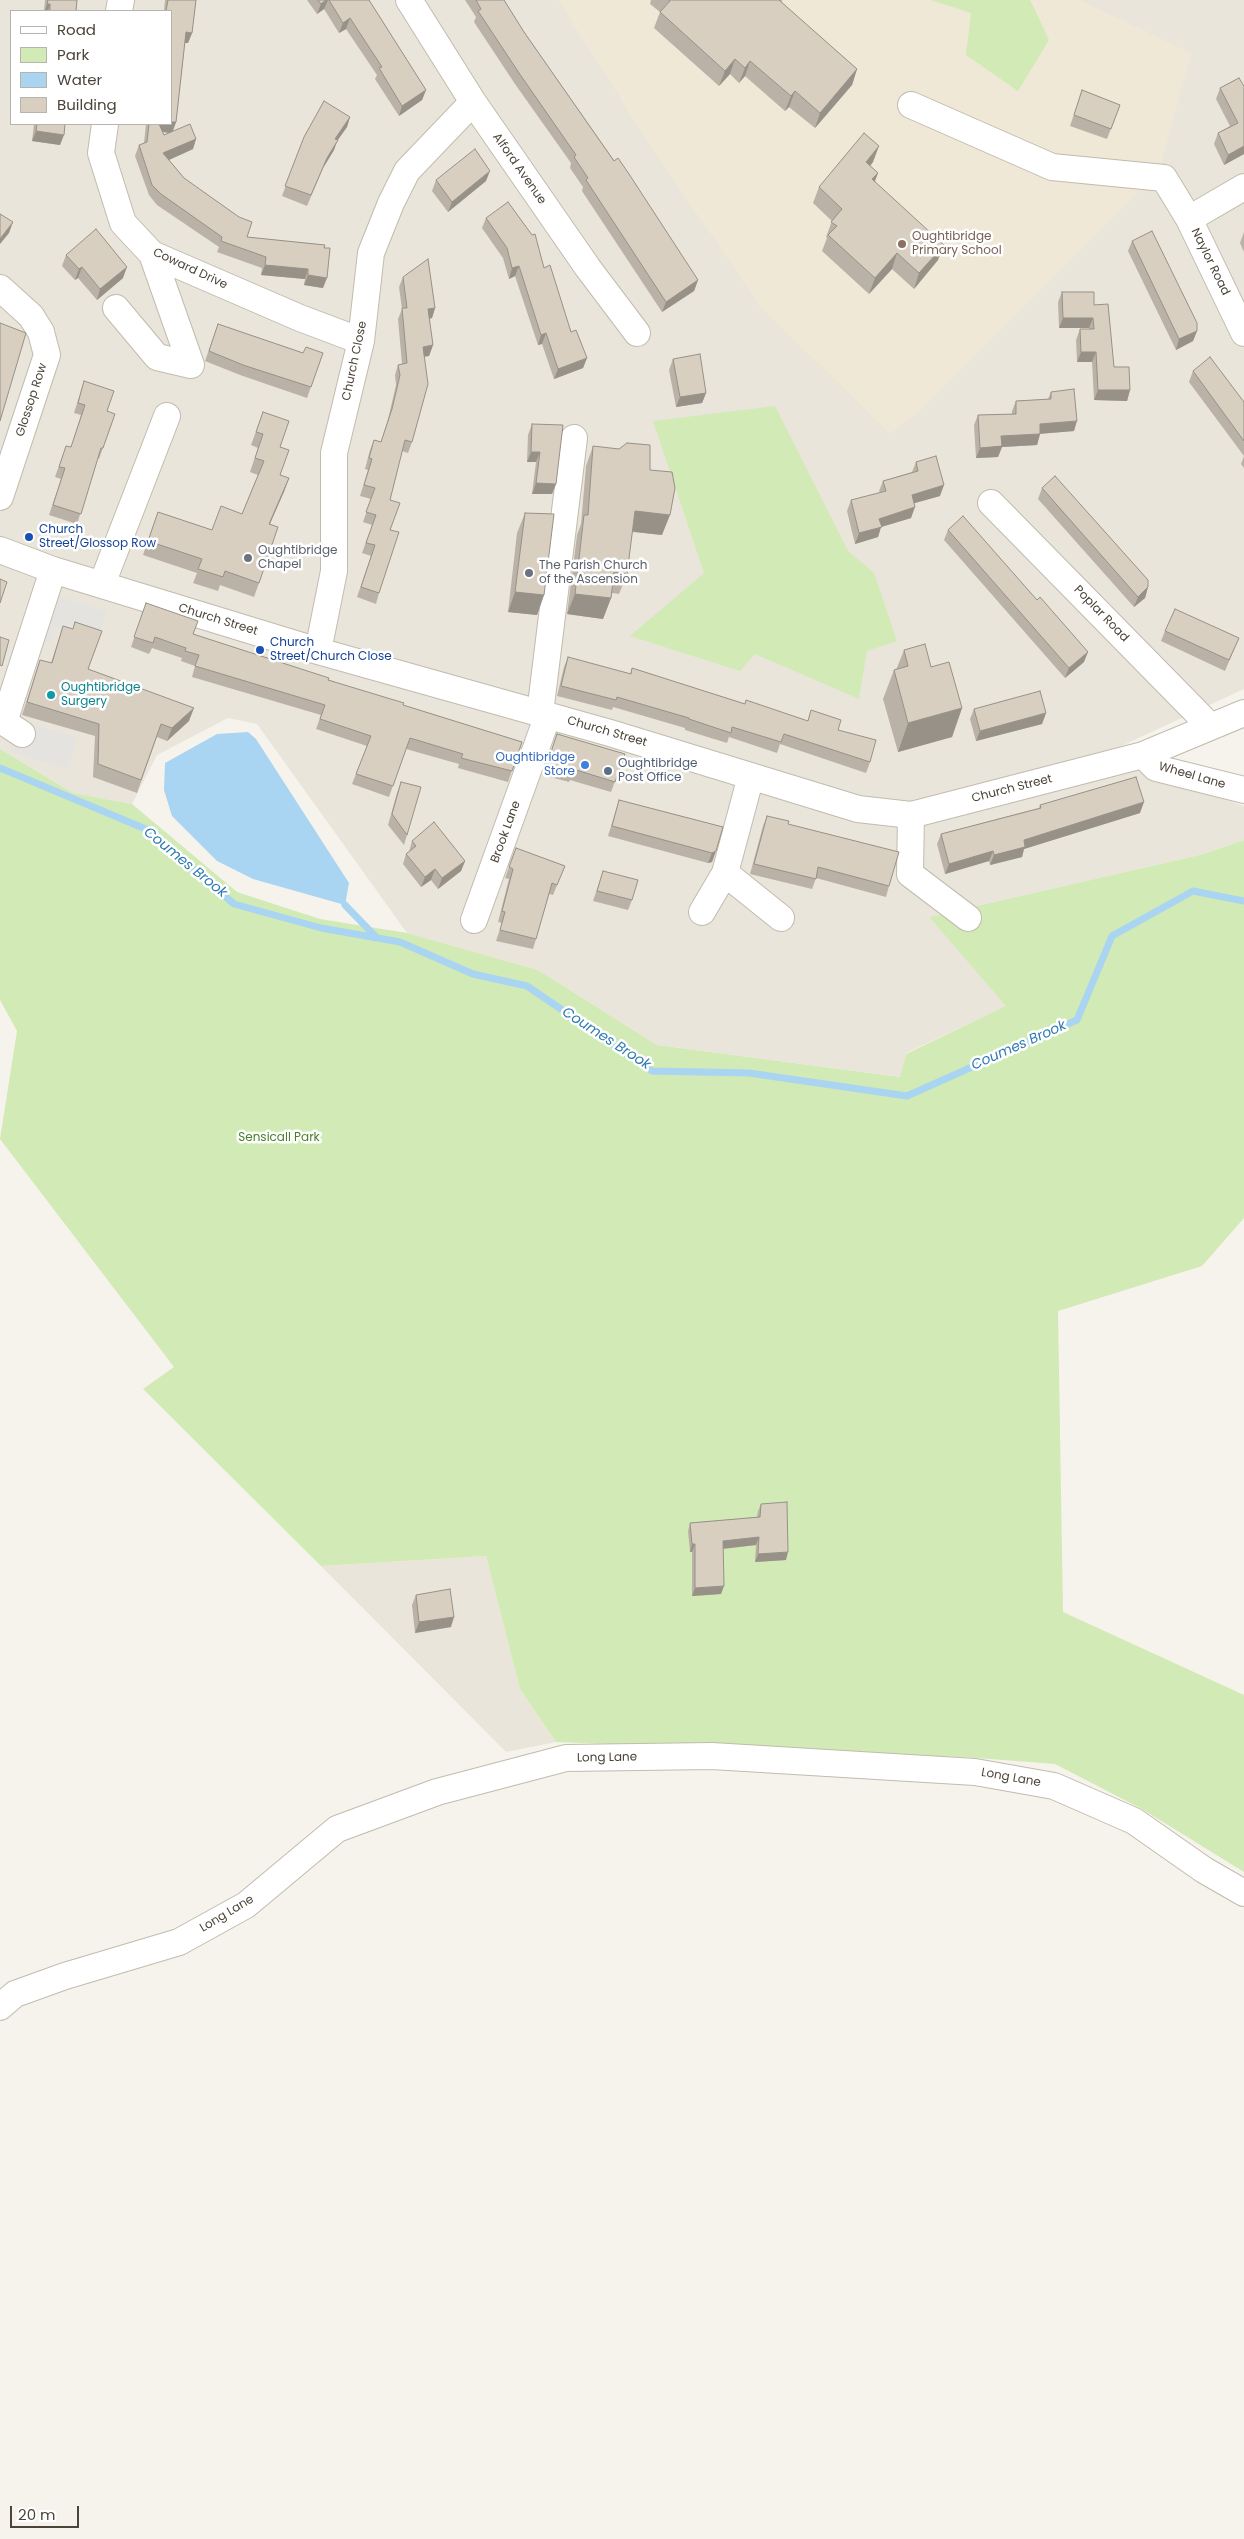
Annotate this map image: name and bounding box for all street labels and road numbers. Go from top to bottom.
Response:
street label: Alford Avenue [489,131,549,207]
street label: Naylor Road [1188,226,1232,298]
street label: Coward Drive [150,245,230,293]
street label: Church Close [340,320,370,402]
street label: Glossop Row [13,361,51,439]
street label: Poplar Road [1071,583,1131,645]
street label: Church Street [176,601,260,639]
street label: Church Street [565,714,649,750]
street label: Wheel Lane [1157,760,1227,792]
street label: Church Street [970,772,1054,806]
street label: Brook Lane [488,799,524,865]
street label: Long Lane [577,1750,637,1766]
street label: Long Lane [980,1766,1042,1790]
street label: Long Lane [197,1892,257,1936]

